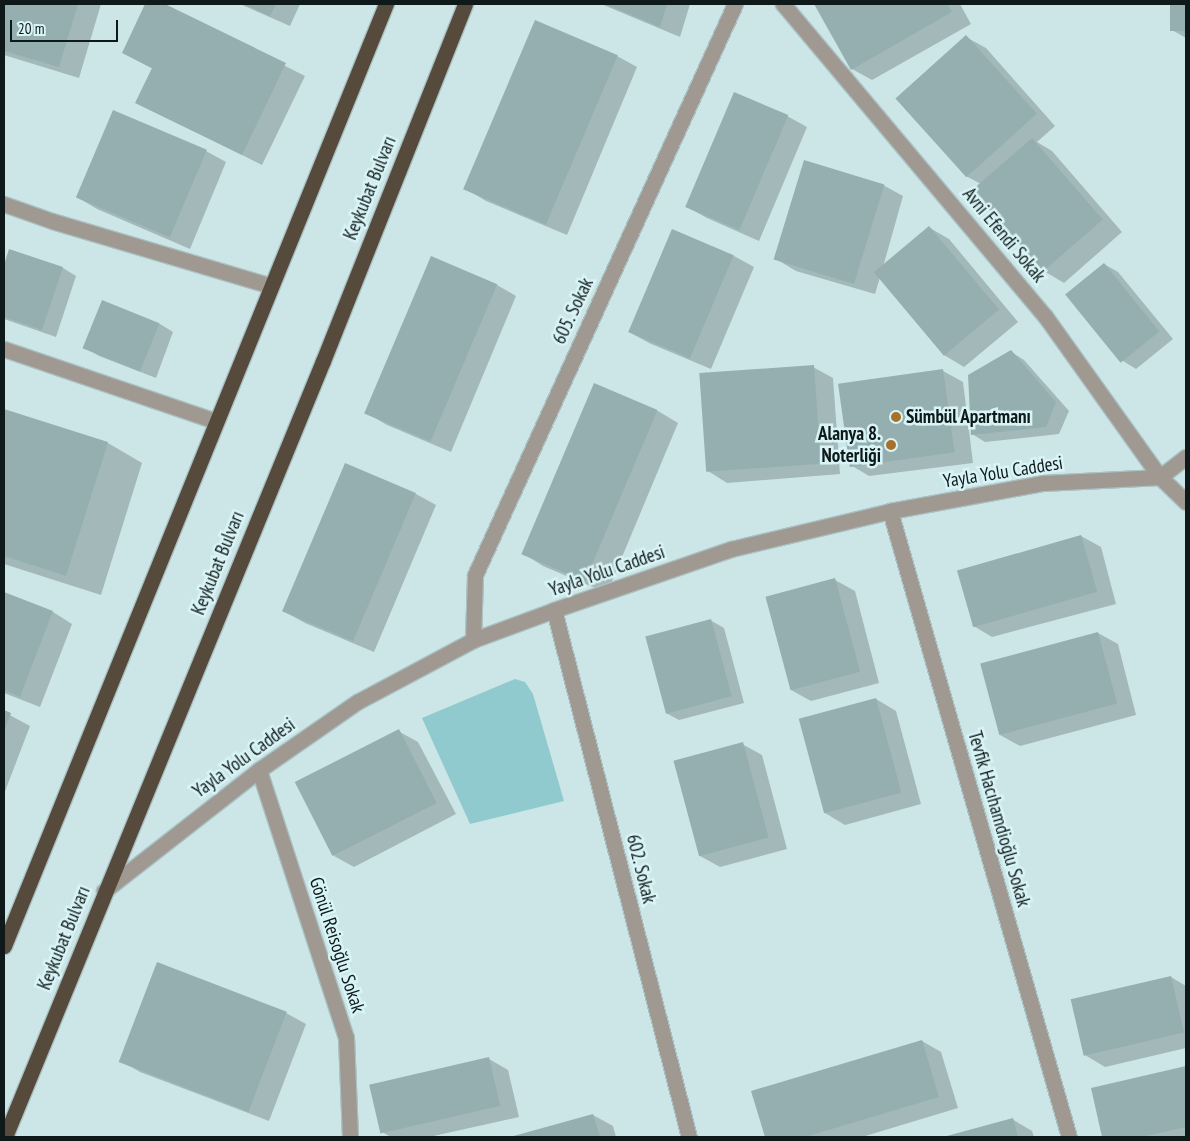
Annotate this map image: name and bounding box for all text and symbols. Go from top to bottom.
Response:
scale bar [12,10,120,42]
text: 20 m [18,19,44,38]
street label: Keykubat Bulvarı [339,133,401,243]
street label: Avni Efendi Sokak [958,183,1050,287]
street label: 605. Sokak [548,274,598,348]
place label: Sümbül Apartmanı [906,406,1031,428]
marker: Sümbül Apartmanı [890,411,902,423]
place label: Alanya 8. Noterliği [818,423,881,467]
marker: Alanya 8. Noterliği [885,439,897,451]
street label: Yayla Yolu Caddesi [941,451,1065,493]
street label: Keykubat Bulvarı [187,508,249,618]
street label: Yayla Yolu Caddesi [546,540,668,602]
street label: Yayla Yolu Caddesi [188,713,300,803]
street label: Tevfik Hacıhamdioğlu Sokak [963,728,1035,910]
street label: 602. Sokak [621,831,661,907]
street label: Gönül Reisoğlu Sokak [304,874,370,1016]
street label: Keykubat Bulvarı [33,883,95,993]

